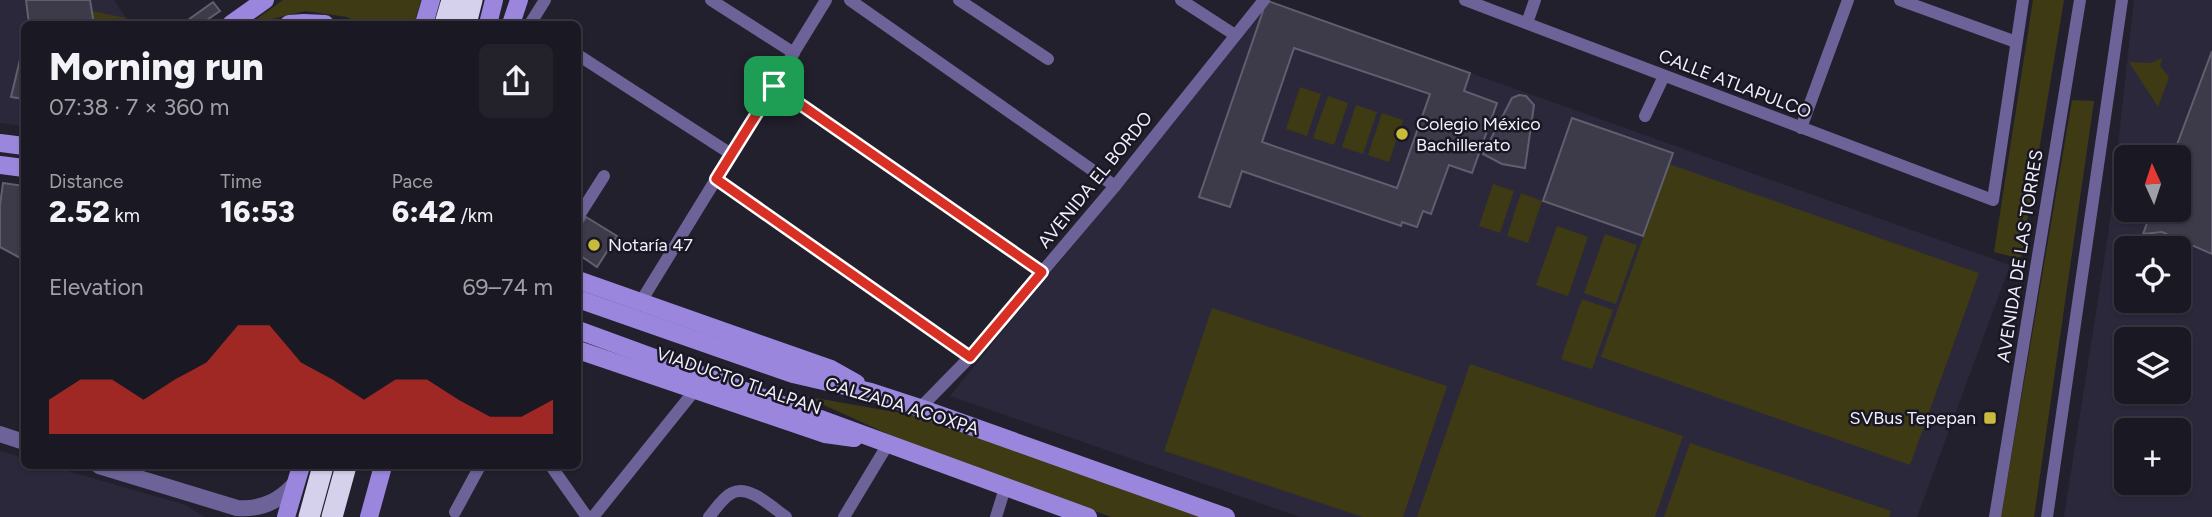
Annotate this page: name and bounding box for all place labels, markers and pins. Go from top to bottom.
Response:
pin [744,56,804,116]
place label: Colegio México Bachillerato [1416,113,1541,156]
marker: Colegio México Bachillerato [1394,126,1410,142]
place label: Notaría 47 [608,234,693,256]
marker: Notaría 47 [586,237,602,253]
place label: SVBus Tepepan [1850,407,1976,429]
marker: SVBus Tepepan [1982,410,1998,426]

